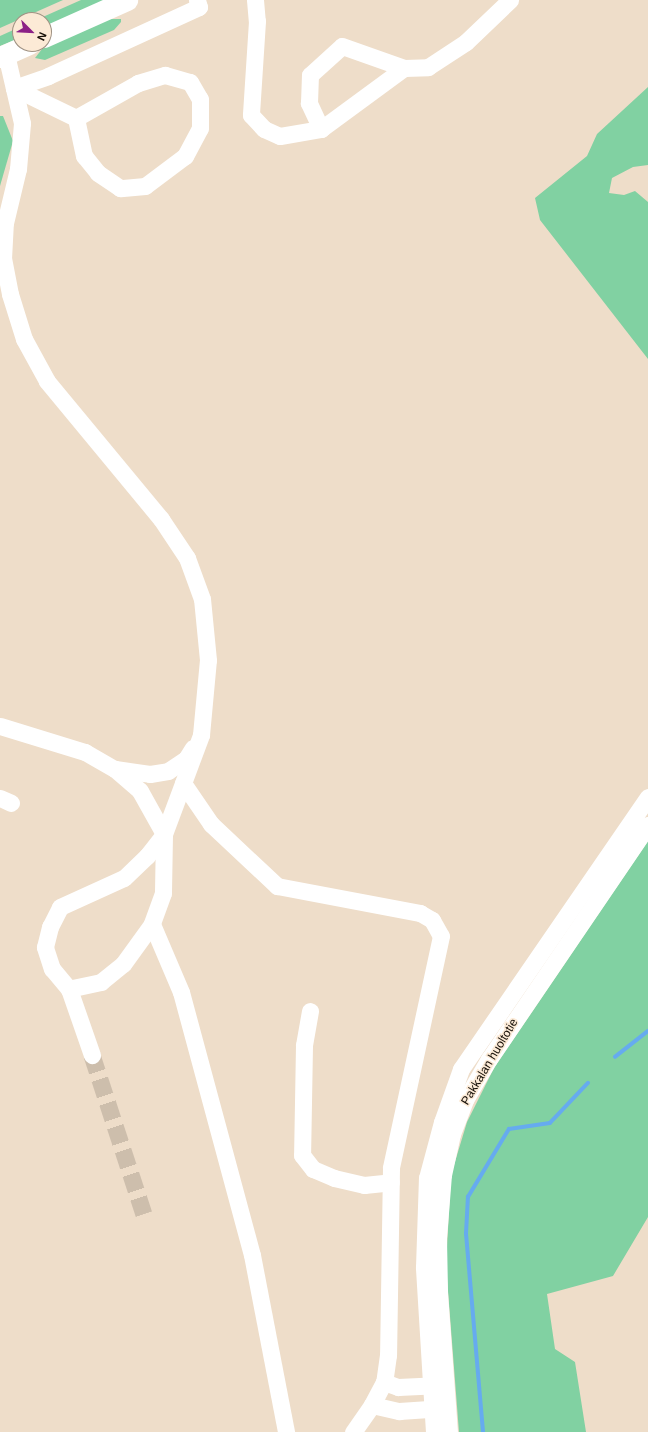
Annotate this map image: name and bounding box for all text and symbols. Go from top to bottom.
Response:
north arrow [12,12,52,52]
text: N [35,30,49,43]
street label: Pakkalan huoltotie [459,1016,521,1108]

